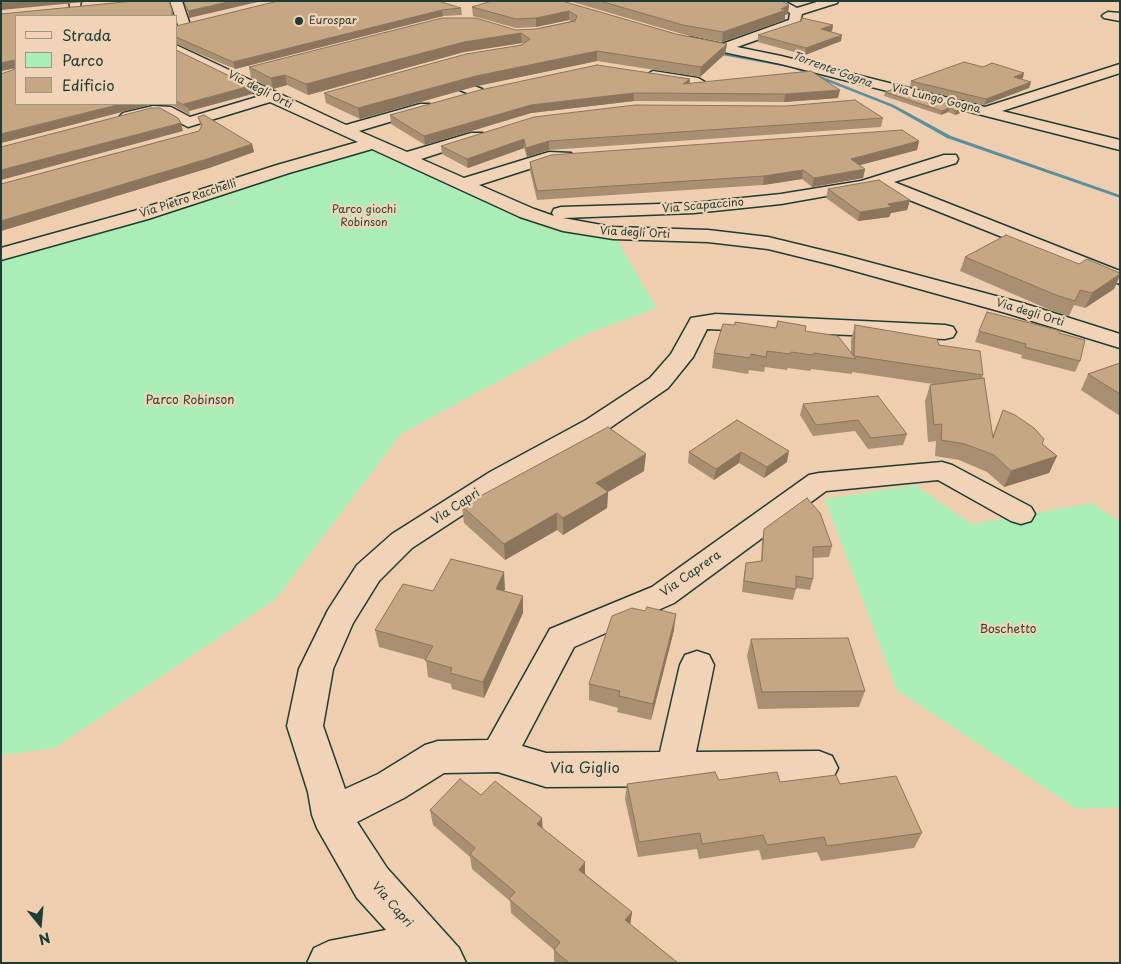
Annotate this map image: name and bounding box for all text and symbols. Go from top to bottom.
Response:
place label: Eurospar [309,14,357,28]
legend [15,15,178,105]
marker: Eurospar [293,15,305,27]
text: Strada [62,23,111,46]
text: Parco [62,48,104,71]
water label: Torrente Gogna [791,50,873,90]
street label: Via degli Orti [226,68,294,112]
text: Edificio [62,73,115,96]
street label: Via Lungo Gogna [890,82,982,116]
street label: Via Pietro Racchelli [138,177,238,221]
street label: Via Scapaccino [662,196,744,216]
park label: Parco giochi Robinson [332,203,396,229]
street label: Via degli Orti [599,225,671,241]
street label: Via degli Orti [994,296,1066,330]
park label: Parco Robinson [146,394,234,408]
street label: Via Capri [429,486,483,528]
street label: Via Caprera [658,548,724,600]
park label: Boschetto [979,623,1037,637]
street label: Via Giglio [550,760,620,778]
street label: Via Capri [369,880,415,930]
north arrow [15,899,65,949]
text: N [36,927,53,950]

